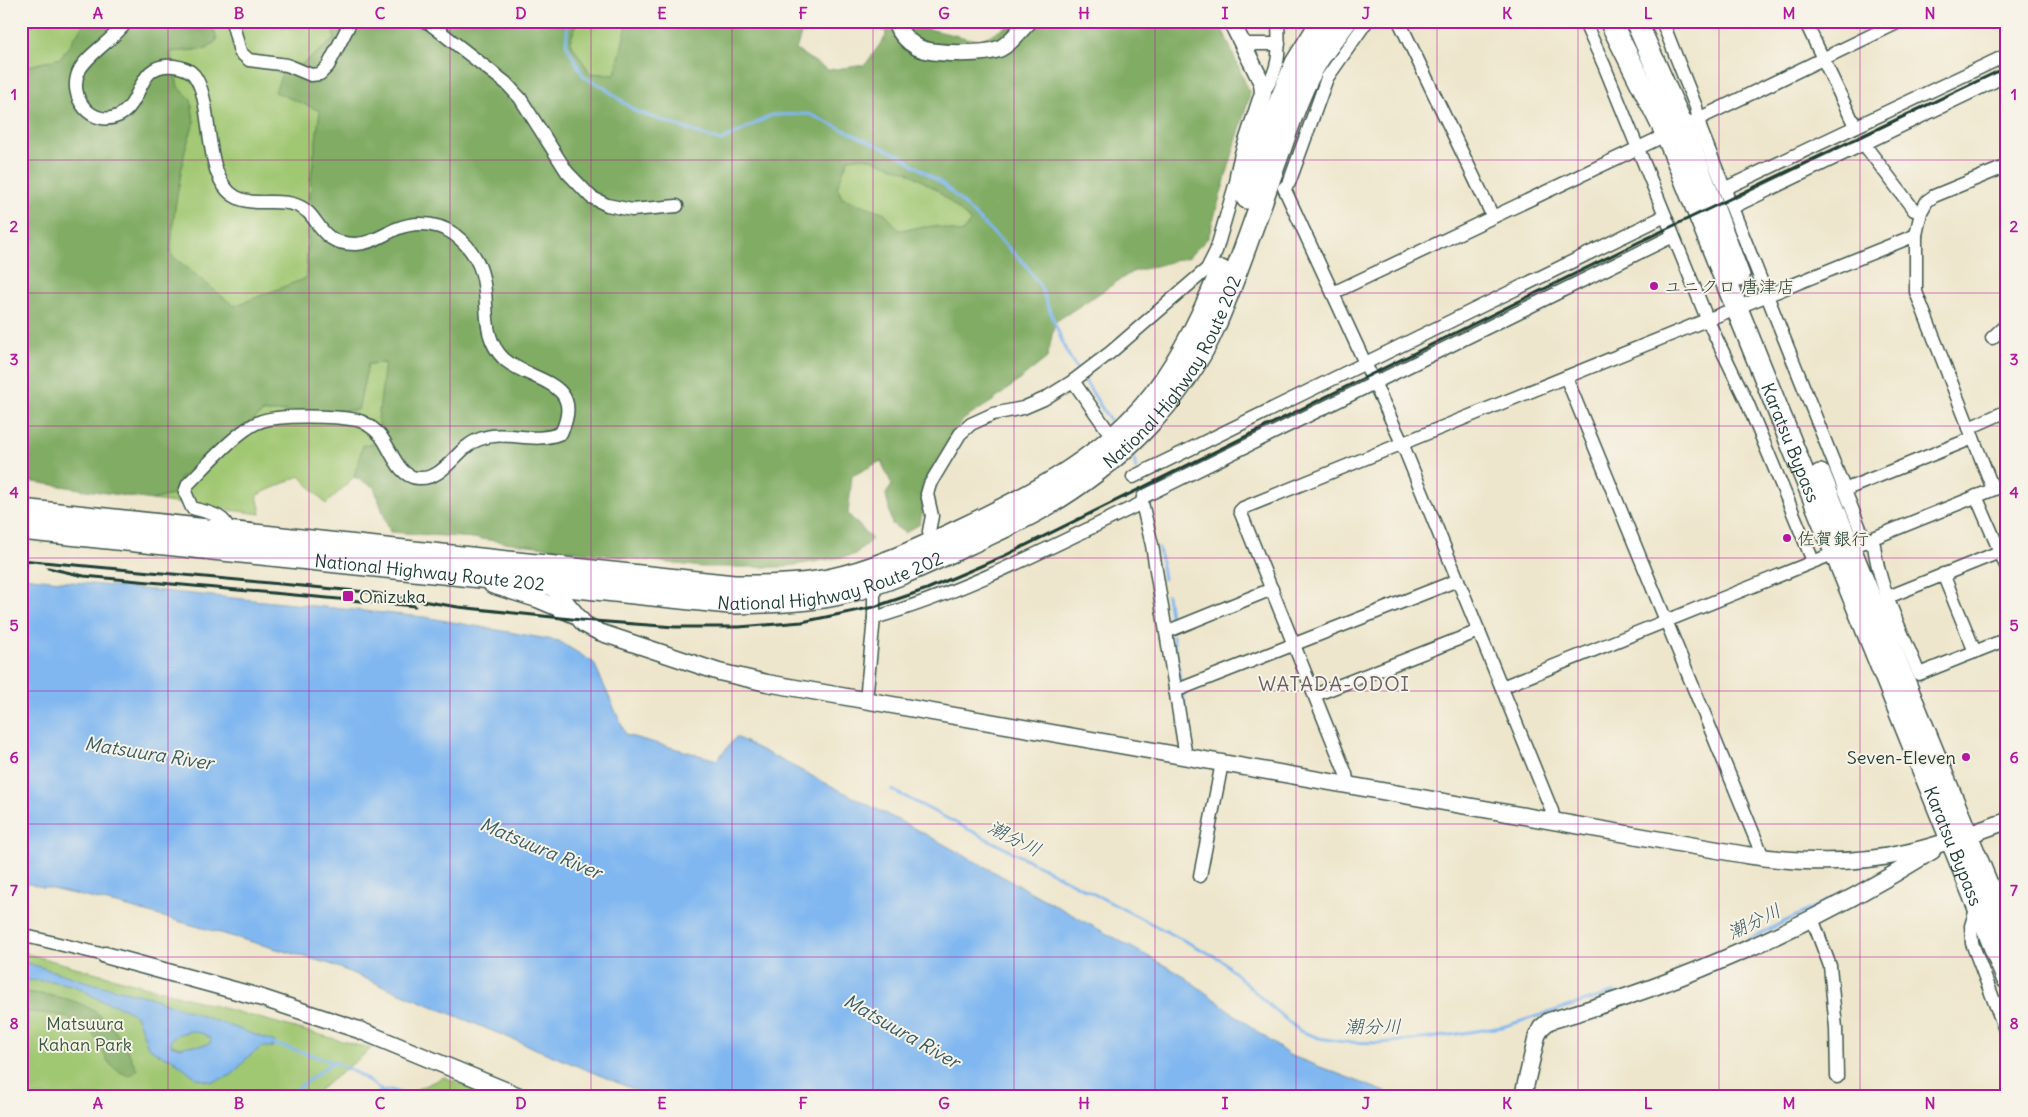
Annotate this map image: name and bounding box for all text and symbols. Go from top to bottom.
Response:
text: A [93,3,103,23]
text: B [234,3,245,23]
text: C [375,3,386,23]
text: D [515,3,527,23]
text: E [657,3,667,23]
text: F [798,3,808,23]
text: G [938,3,950,23]
text: H [1078,3,1090,23]
text: I [1222,3,1229,23]
text: J [1362,3,1371,23]
text: K [1502,3,1512,23]
text: L [1644,3,1653,23]
text: M [1783,3,1796,23]
text: N [1924,3,1936,23]
text: 1 [11,84,17,104]
text: 1 [2011,84,2017,104]
text: 2 [10,216,19,236]
text: 2 [2010,216,2019,236]
street label: National Highway Route 202 [1098,272,1245,473]
place label: ユニクロ 唐津店 [1664,275,1795,298]
marker: ユニクロ 唐津店 [1648,280,1660,292]
text: 3 [9,349,19,369]
text: 3 [2009,349,2019,369]
street label: Karatsu Bypass [1757,379,1825,506]
text: 4 [9,482,19,502]
text: 4 [2009,482,2019,502]
place label: 佐賀銀行 [1797,527,1869,550]
marker: 佐賀銀行 [1781,532,1793,544]
street label: National Highway Route 202 [716,546,946,615]
street label: National Highway Route 202 [313,548,546,595]
place label: Onizuka [359,585,426,608]
marker: Onizuka [341,589,355,603]
text: 5 [9,615,19,635]
text: 5 [2009,615,2019,635]
district label: WATADA-ODOI [1258,671,1410,696]
water label: Matsuura River [83,731,217,775]
place label: Seven-Eleven [1847,746,1956,769]
text: 6 [9,747,19,767]
text: 6 [2009,747,2019,767]
marker: Seven-Eleven [1960,751,1972,763]
street label: Karatsu Bypass [1919,783,1988,909]
water label: Matsuura River [477,812,607,885]
water label: 潮分川 [984,814,1046,862]
text: 7 [10,880,18,900]
text: 7 [2010,880,2018,900]
water label: 潮分川 [1723,898,1785,944]
water label: Matsuura River [840,988,966,1075]
park label: Matsuura Kahan Park [38,1012,132,1056]
text: 8 [9,1013,19,1033]
text: 8 [2009,1013,2019,1033]
water label: 潮分川 [1344,1014,1402,1038]
text: A [93,1093,103,1113]
text: B [234,1093,245,1113]
text: C [375,1093,386,1113]
text: D [515,1093,527,1113]
text: E [657,1093,667,1113]
text: F [798,1093,808,1113]
text: G [938,1093,950,1113]
text: H [1078,1093,1090,1113]
text: I [1222,1093,1229,1113]
text: J [1362,1093,1371,1113]
text: K [1502,1093,1512,1113]
text: L [1644,1093,1653,1113]
text: M [1783,1093,1796,1113]
text: N [1924,1093,1936,1113]

